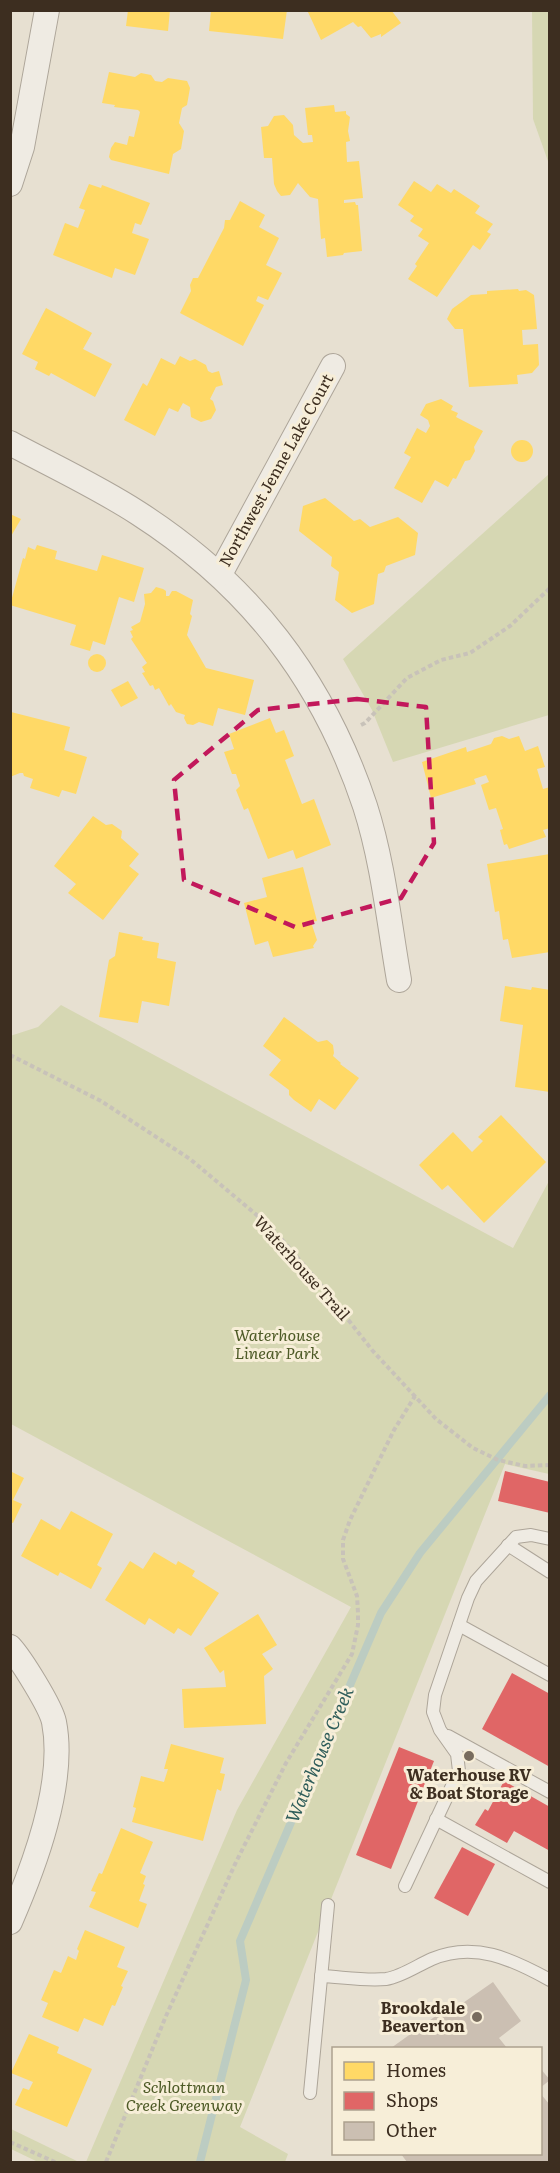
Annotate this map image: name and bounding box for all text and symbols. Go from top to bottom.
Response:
street label: Northwest Jenne Lake Court [212,368,339,570]
street label: Waterhouse Trail [249,1209,357,1325]
park label: Waterhouse Linear Park [234,1322,320,1364]
water label: Waterhouse Creek [278,1682,360,1827]
marker: Waterhouse RV & Boat Storage [462,1749,476,1763]
place label: Waterhouse RV & Boat Storage [407,1762,531,1804]
place label: Brookdale Beaverton [381,1995,465,2037]
marker: Brookdale Beaverton [470,2010,484,2024]
legend [332,2047,542,2155]
text: Homes [386,2056,446,2083]
park label: Schlottman Creek Greenway [126,2074,242,2116]
text: Shops [386,2086,438,2113]
text: Other [386,2116,437,2143]

